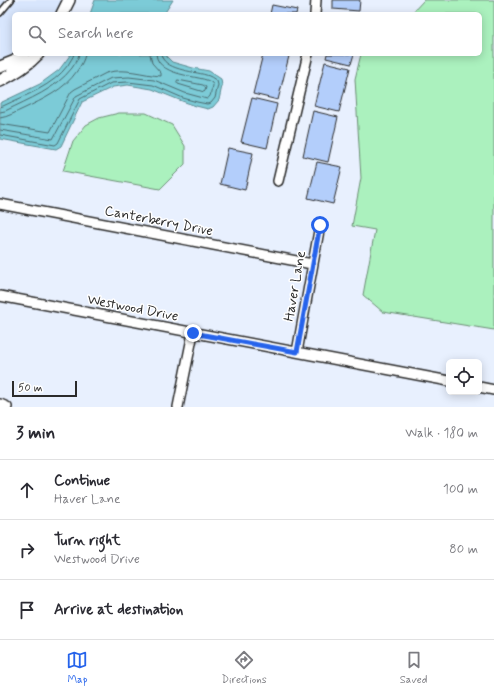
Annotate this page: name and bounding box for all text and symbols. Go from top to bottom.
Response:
search box [12,12,482,56]
icon: search [26,23,48,45]
text: Search here [58,24,134,44]
street label: Canterberry Drive [103,202,215,240]
route start [311,216,329,234]
street label: Haver Lane [280,249,310,323]
street label: Westwood Drive [86,290,180,326]
route end [184,324,202,342]
map controls [446,359,482,395]
button: locate [446,359,482,395]
scale bar [12,379,77,398]
text: 50 m [18,381,43,395]
text: 3 min [16,422,55,444]
text: Walk · 180 m [405,425,478,442]
text: Continue [54,471,110,491]
icon: ahead [16,479,38,501]
text: 100 m [443,481,478,498]
text: Haver Lane [54,491,120,508]
text: Turn right [54,531,121,551]
icon: right [16,539,38,561]
text: 80 m [449,541,478,558]
text: Westwood Drive [54,551,140,568]
icon: arrive [16,599,38,621]
text: Arrive at destination [54,600,183,620]
tab: Map [66,649,88,687]
tab: Directions [221,649,267,687]
tab: Saved [400,649,427,687]

